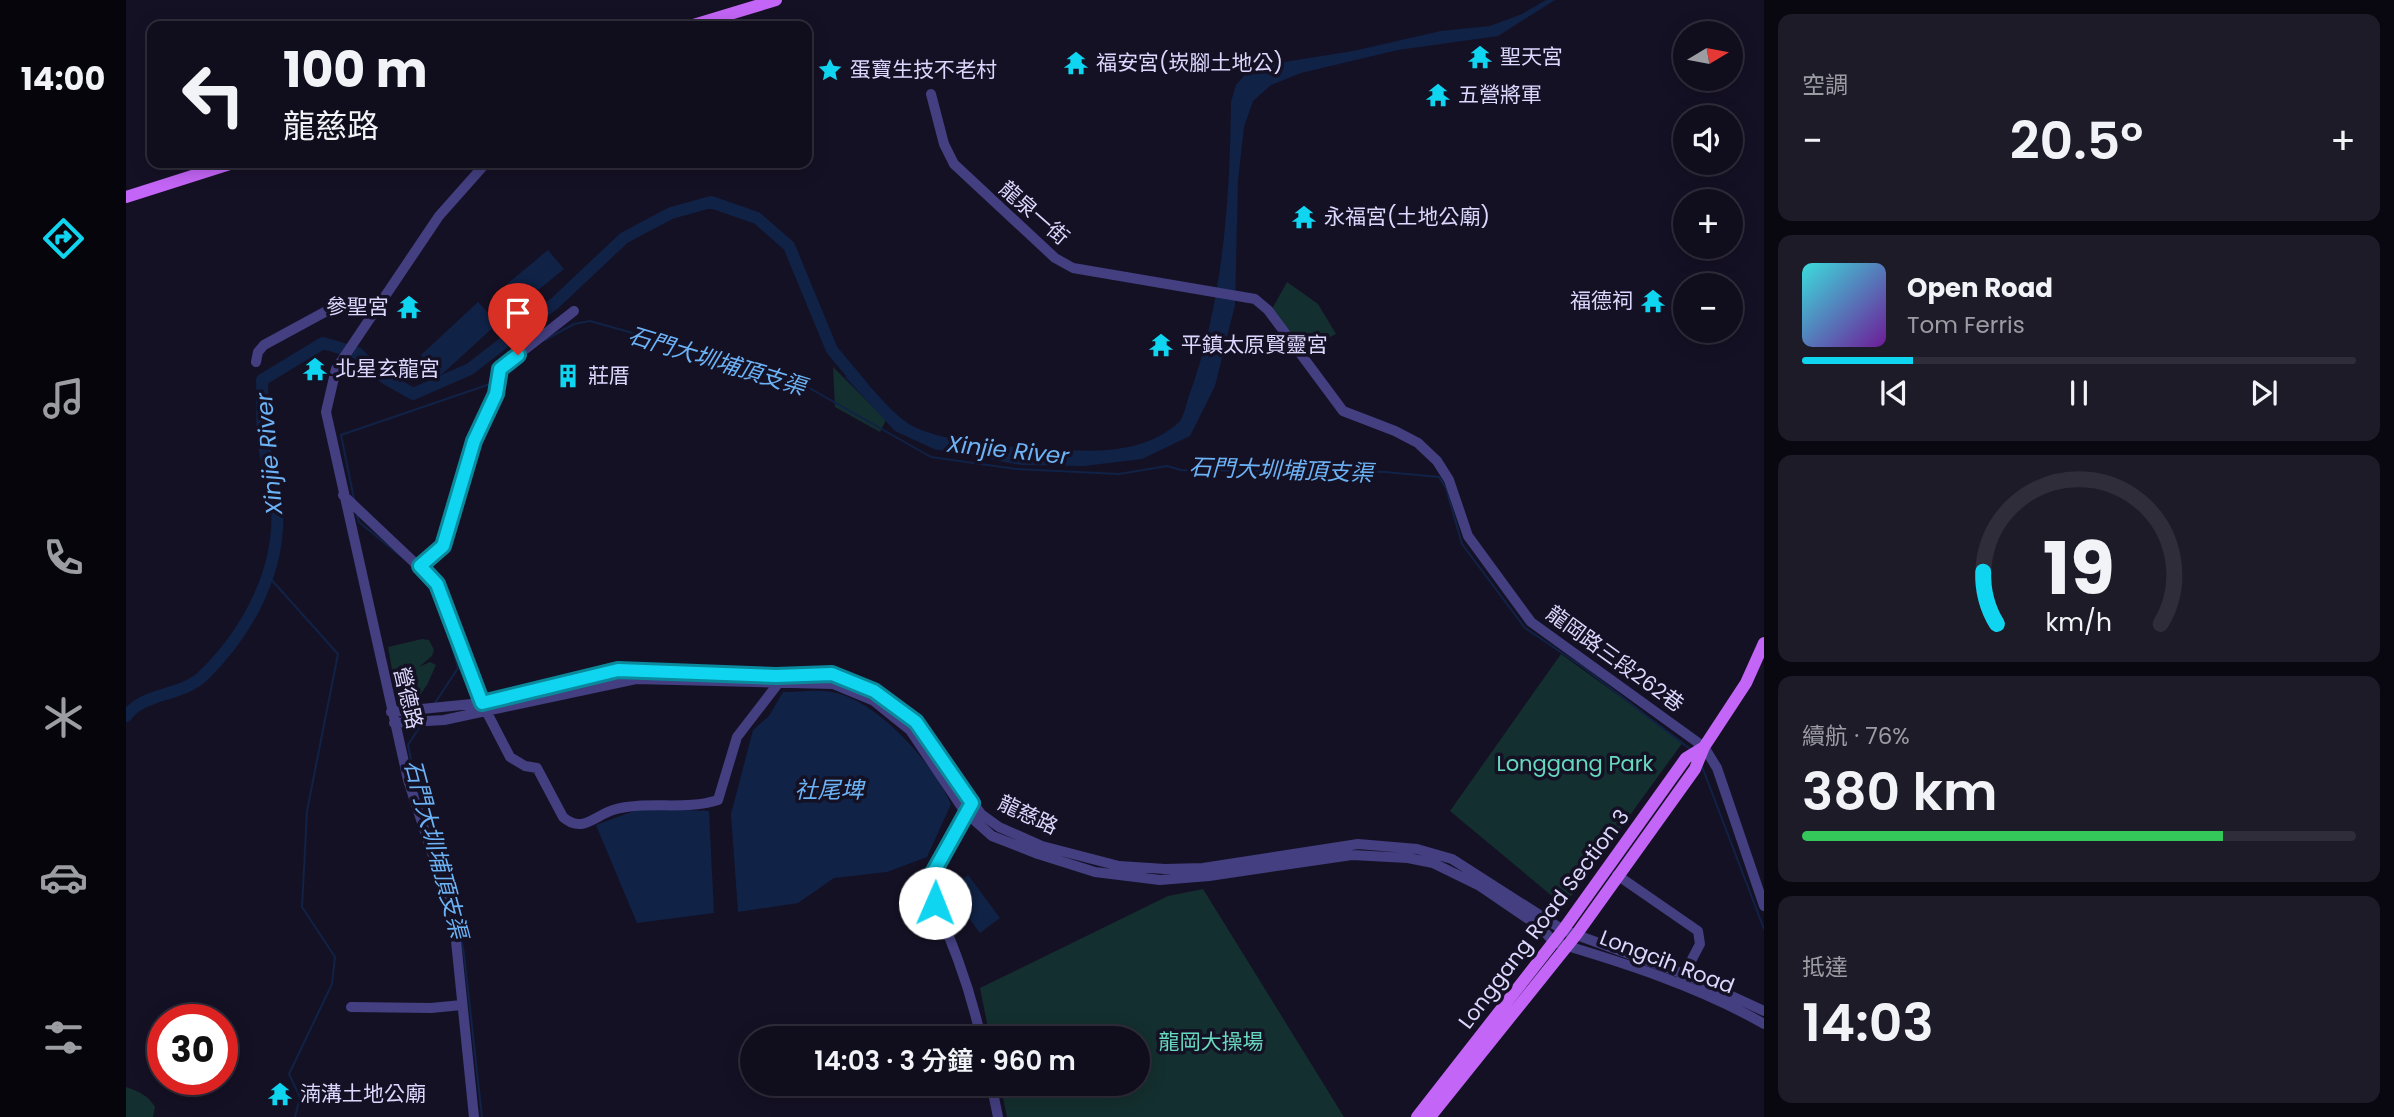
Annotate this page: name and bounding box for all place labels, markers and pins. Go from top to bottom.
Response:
place label: 聖天宮 [1500,42,1563,71]
temple icon: 聖天宮 [1466,43,1494,71]
place label: 福安宮(崁腳土地公) [1096,48,1283,77]
temple icon: 福安宮(崁腳土地公) [1062,49,1090,77]
place label: 蛋寶生技不老村 [850,55,997,84]
place icon: 蛋寶生技不老村 [816,56,844,84]
place label: 五營將軍 [1458,80,1542,109]
temple icon: 五營將軍 [1424,81,1452,109]
place label: 永福宮(土地公廟) [1324,202,1490,231]
temple icon: 永福宮(土地公廟) [1290,203,1318,231]
pin [488,283,548,355]
place label: 福德祠 [1570,286,1633,315]
temple icon: 福德祠 [1639,287,1667,315]
place label: 參聖宮 [326,292,389,321]
temple icon: 參聖宮 [395,293,423,321]
place label: 平鎮太原賢靈宮 [1181,330,1328,359]
temple icon: 平鎮太原賢靈宮 [1147,331,1175,359]
place label: 北星玄龍宮 [335,354,440,383]
temple icon: 北星玄龍宮 [301,355,329,383]
place label: 莊厝 [588,361,630,390]
building icon: 莊厝 [554,362,582,390]
place label: 湳溝土地公廟 [300,1079,426,1108]
temple icon: 湳溝土地公廟 [266,1080,294,1108]

